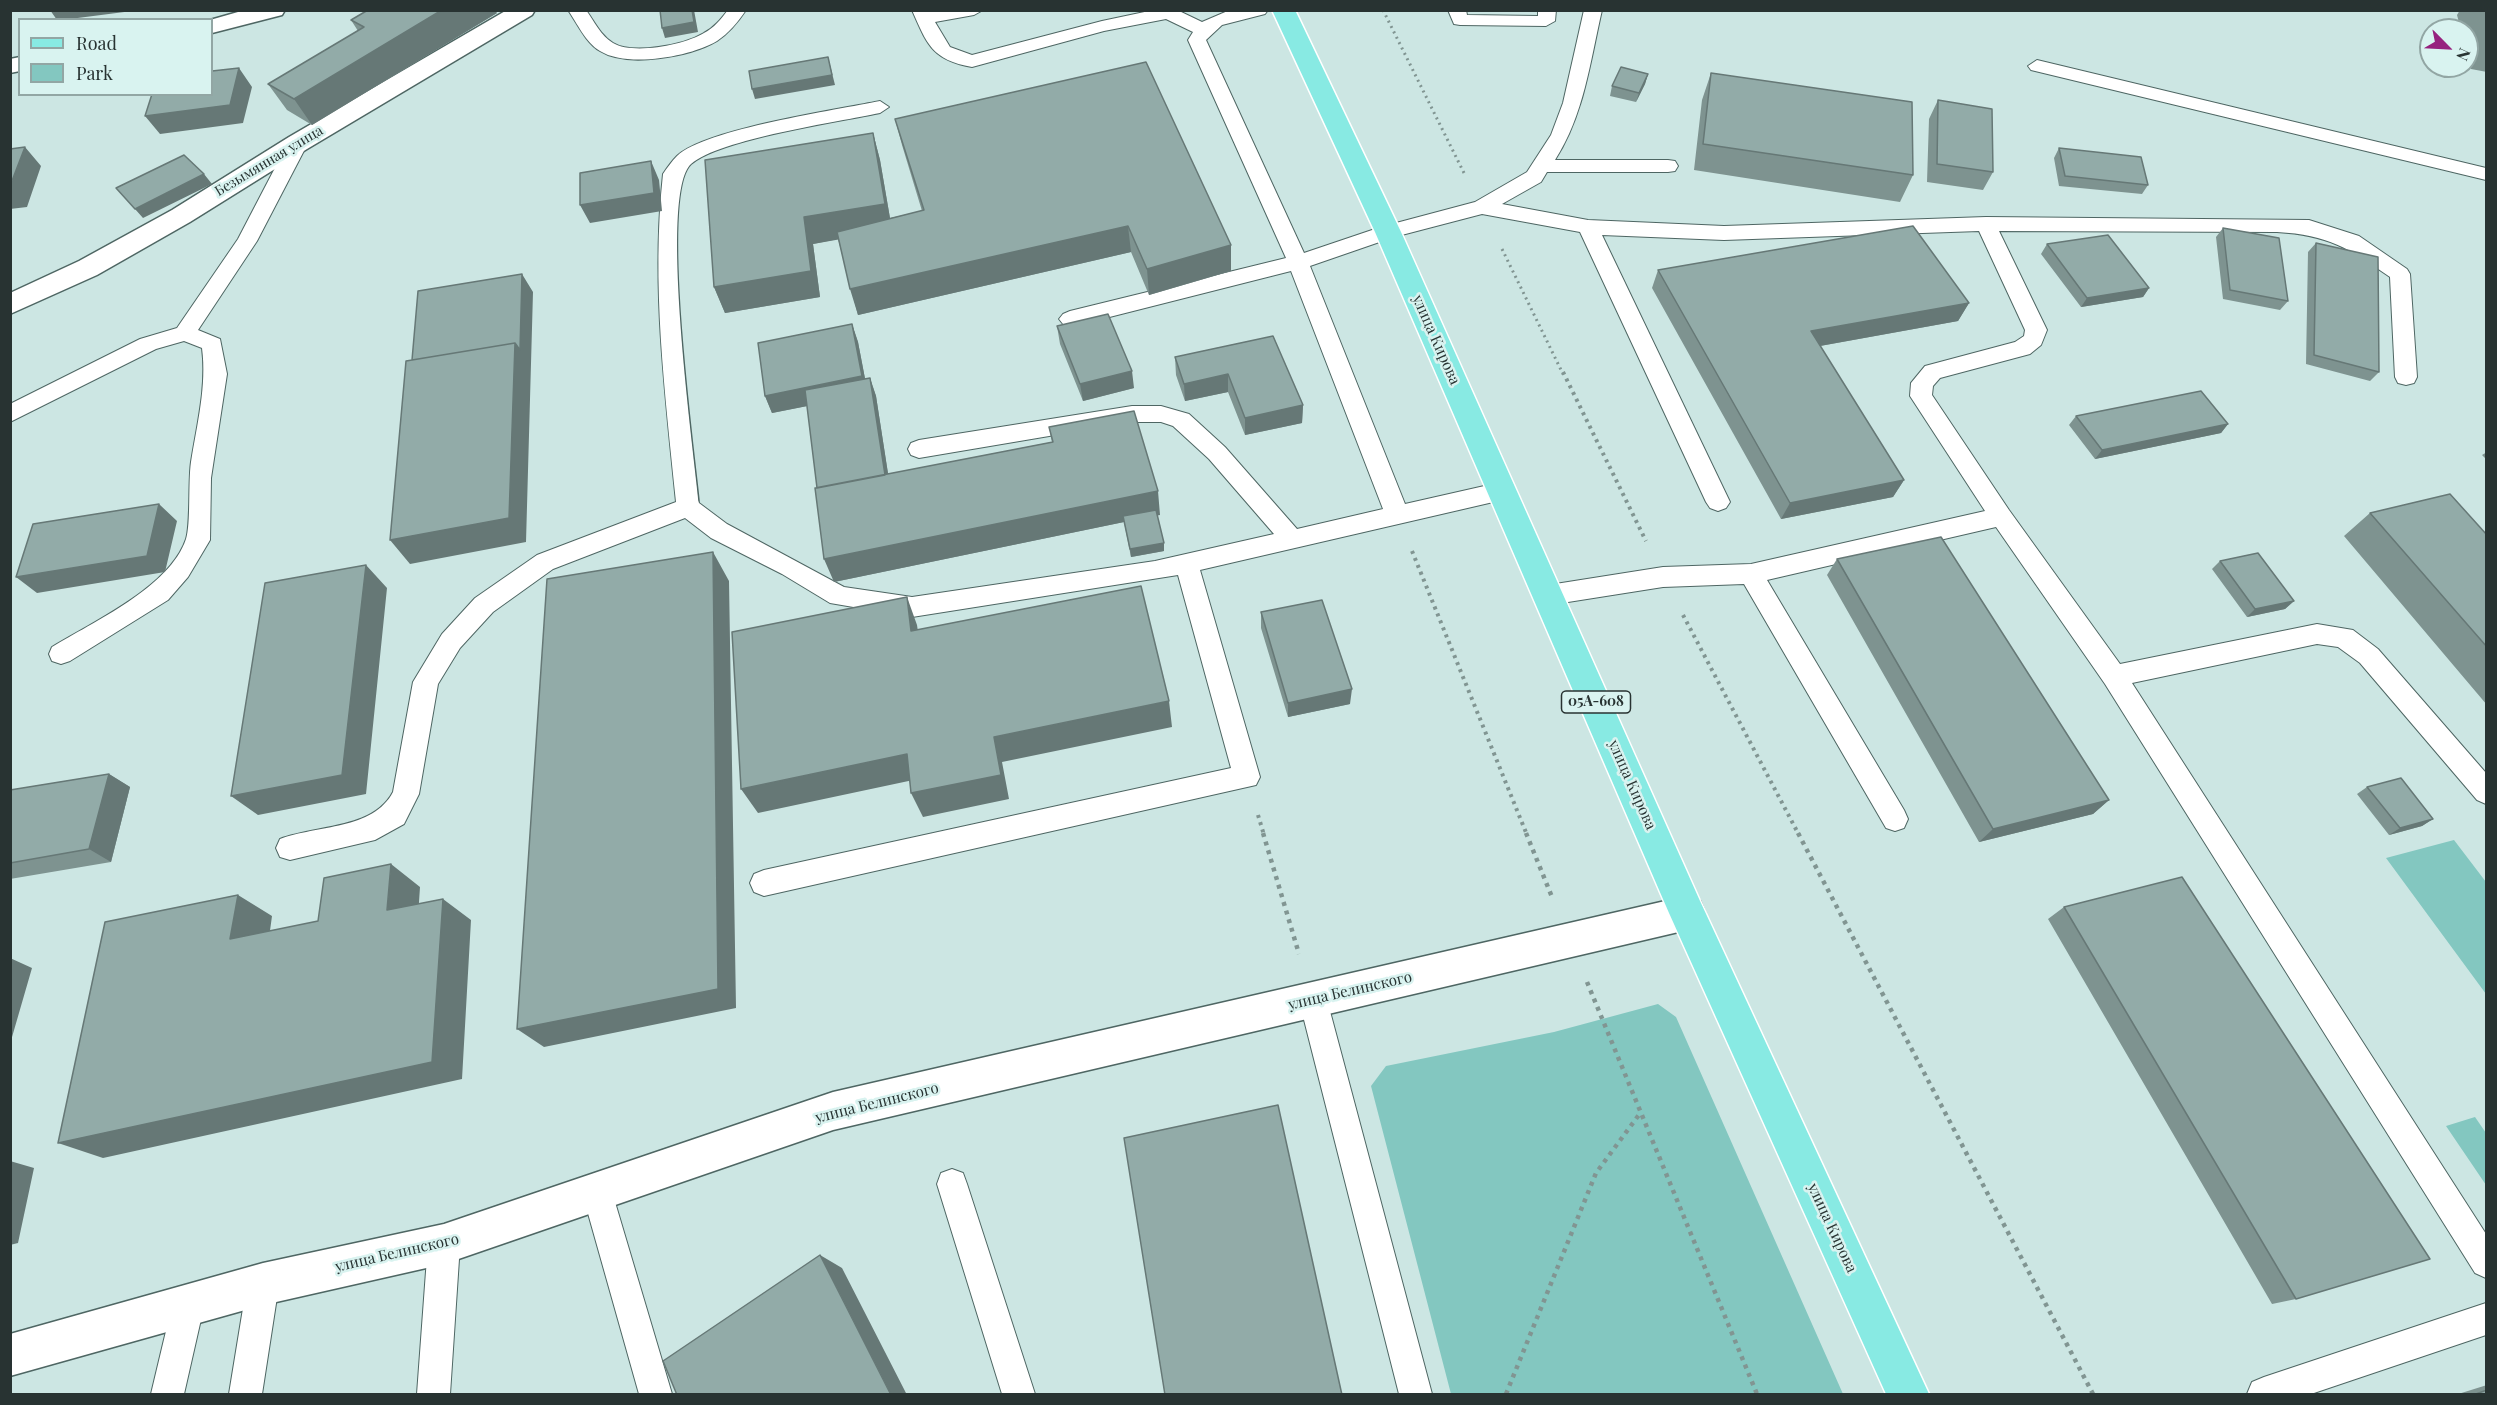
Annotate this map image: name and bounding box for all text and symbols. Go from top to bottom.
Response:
legend [18,18,213,96]
north arrow [2419,18,2479,78]
text: Road [76,31,117,55]
text: N [2452,45,2476,64]
text: Park [76,61,113,85]
street label: Безымянная улица [212,122,326,200]
street label: улица Кирова [1408,292,1464,388]
road number: 05А-608 [1562,691,1630,713]
street label: улица Кирова [1604,737,1660,833]
street label: улица Белинского [1286,968,1414,1014]
street label: улица Белинского [813,1079,941,1127]
street label: улица Кирова [1803,1181,1861,1275]
street label: улица Белинского [333,1230,461,1276]

